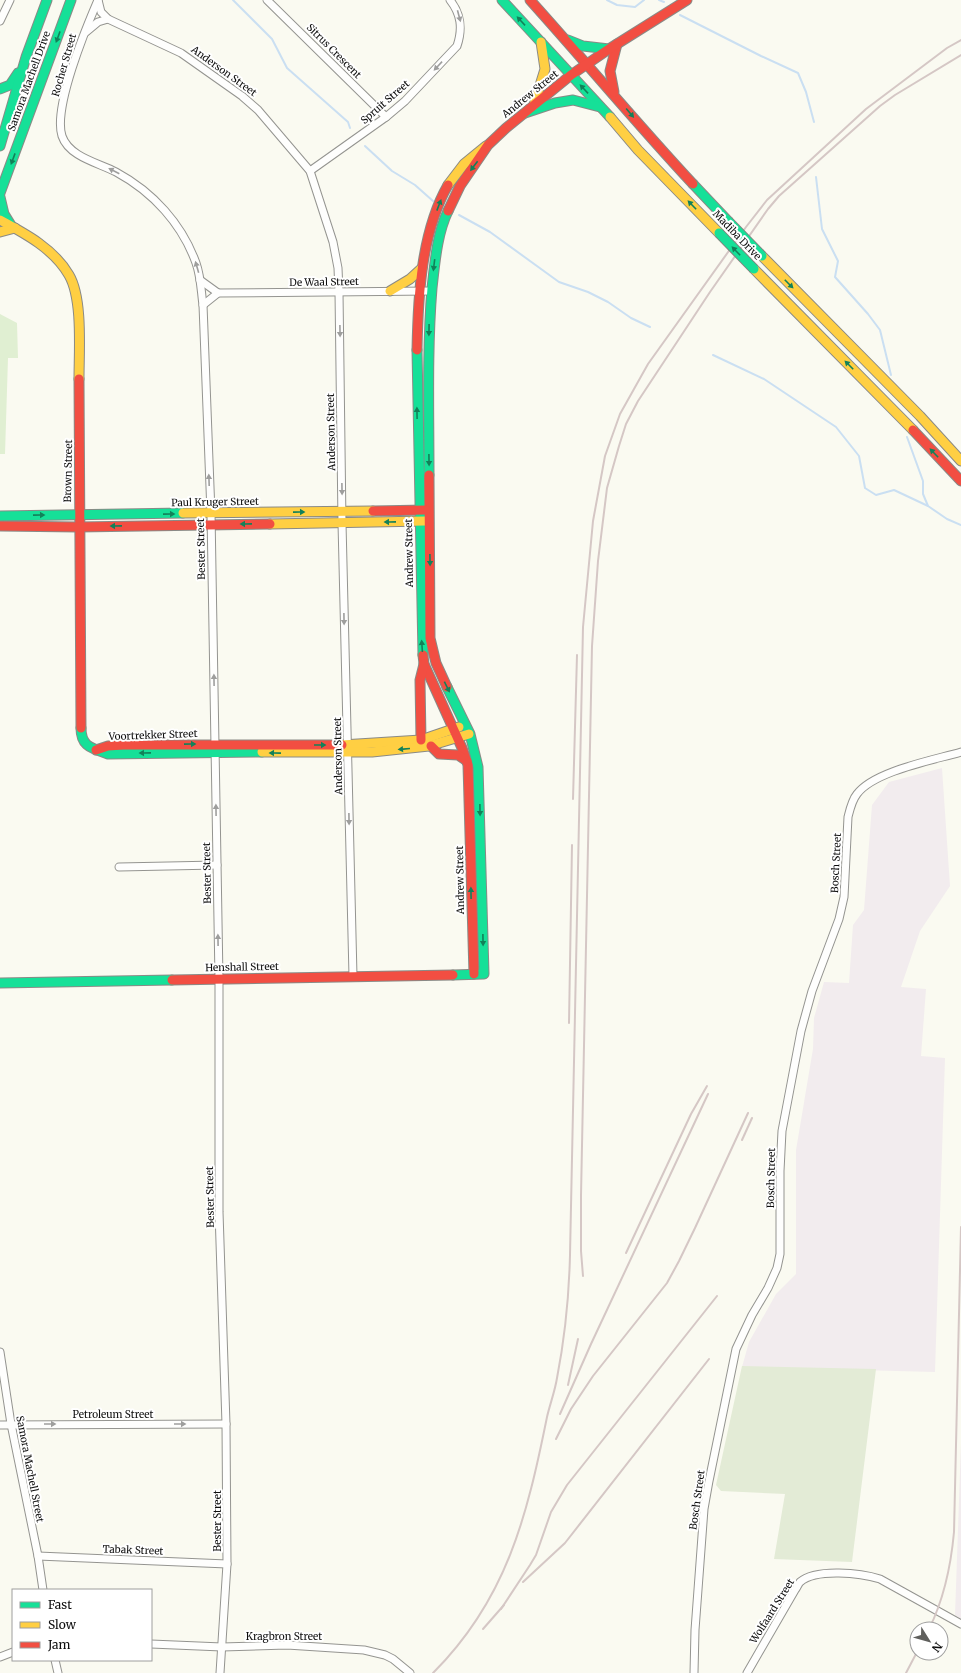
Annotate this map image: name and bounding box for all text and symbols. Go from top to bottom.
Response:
one-way arrow [456,11,462,23]
one-way arrow [516,16,526,26]
street label: Sitrus Crescent [304,21,364,81]
street label: Samora Machell Drive [5,29,53,133]
one-way arrow [54,31,60,43]
street label: Rocher Street [49,32,79,98]
street label: Anderson Street [188,42,259,99]
one-way arrow [433,61,443,71]
street label: Andrew Street [498,67,561,121]
street label: Spruit Street [358,77,412,127]
one-way arrow [580,84,589,94]
one-way arrow [625,107,634,118]
one-way arrow [9,153,15,165]
one-way arrow [471,161,479,171]
one-way arrow [108,168,120,175]
one-way arrow [437,199,443,211]
one-way arrow [687,200,696,210]
street label: Madiba Drive [710,207,764,263]
one-way arrow [732,246,741,256]
one-way arrow [431,259,438,271]
one-way arrow [194,260,200,272]
street label: De Waal Street [289,275,359,289]
one-way arrow [784,279,794,289]
one-way arrow [426,324,432,337]
one-way arrow [337,325,343,338]
one-way arrow [844,360,854,370]
street label: Anderson Street [324,393,338,472]
one-way arrow [414,406,420,419]
street label: Brown Street [61,439,75,503]
one-way arrow [929,448,939,458]
one-way arrow [426,454,432,467]
one-way arrow [206,474,213,486]
one-way arrow [339,483,345,496]
street label: Paul Kruger Street [171,495,259,509]
one-way arrow [293,509,306,515]
one-way arrow [163,511,176,517]
one-way arrow [33,512,46,518]
street label: Bester Street [194,518,208,580]
street label: Andrew Street [402,518,416,588]
one-way arrow [383,519,396,525]
one-way arrow [239,521,252,527]
one-way arrow [109,523,122,529]
one-way arrow [427,554,433,567]
one-way arrow [341,613,348,625]
one-way arrow [418,640,425,652]
one-way arrow [210,674,217,686]
one-way arrow [444,681,450,693]
street label: Anderson Street [331,717,345,796]
street label: Voortrekker Street [107,727,198,743]
one-way arrow [184,741,197,747]
one-way arrow [314,742,327,748]
one-way arrow [398,746,410,752]
one-way arrow [138,750,151,756]
one-way arrow [268,750,281,756]
one-way arrow [213,803,219,816]
one-way arrow [477,804,483,817]
one-way arrow [346,813,352,826]
street label: Bosch Street [828,833,844,893]
street label: Bester Street [200,842,214,904]
street label: Andrew Street [453,845,467,915]
one-way arrow [468,886,474,899]
one-way arrow [215,934,222,946]
one-way arrow [480,934,486,947]
street label: Henshall Street [205,960,279,974]
street label: Bosch Street [764,1148,778,1208]
street label: Bester Street [203,1166,217,1228]
street label: Petroleum Street [73,1408,154,1421]
street label: Samora Machell Street [13,1415,47,1524]
one-way arrow [44,1421,57,1427]
one-way arrow [174,1421,187,1427]
street label: Bosch Street [686,1469,708,1531]
street label: Bester Street [211,1490,224,1552]
street label: Tabak Street [102,1542,164,1558]
street label: Wolfaard Street [746,1576,797,1647]
legend [12,1589,152,1661]
text: Fast [48,1597,72,1612]
text: Slow [48,1617,77,1632]
north arrow [909,1621,949,1661]
street label: Kragbron Street [246,1630,322,1643]
text: Jam [47,1637,71,1652]
text: N [929,1639,945,1655]

